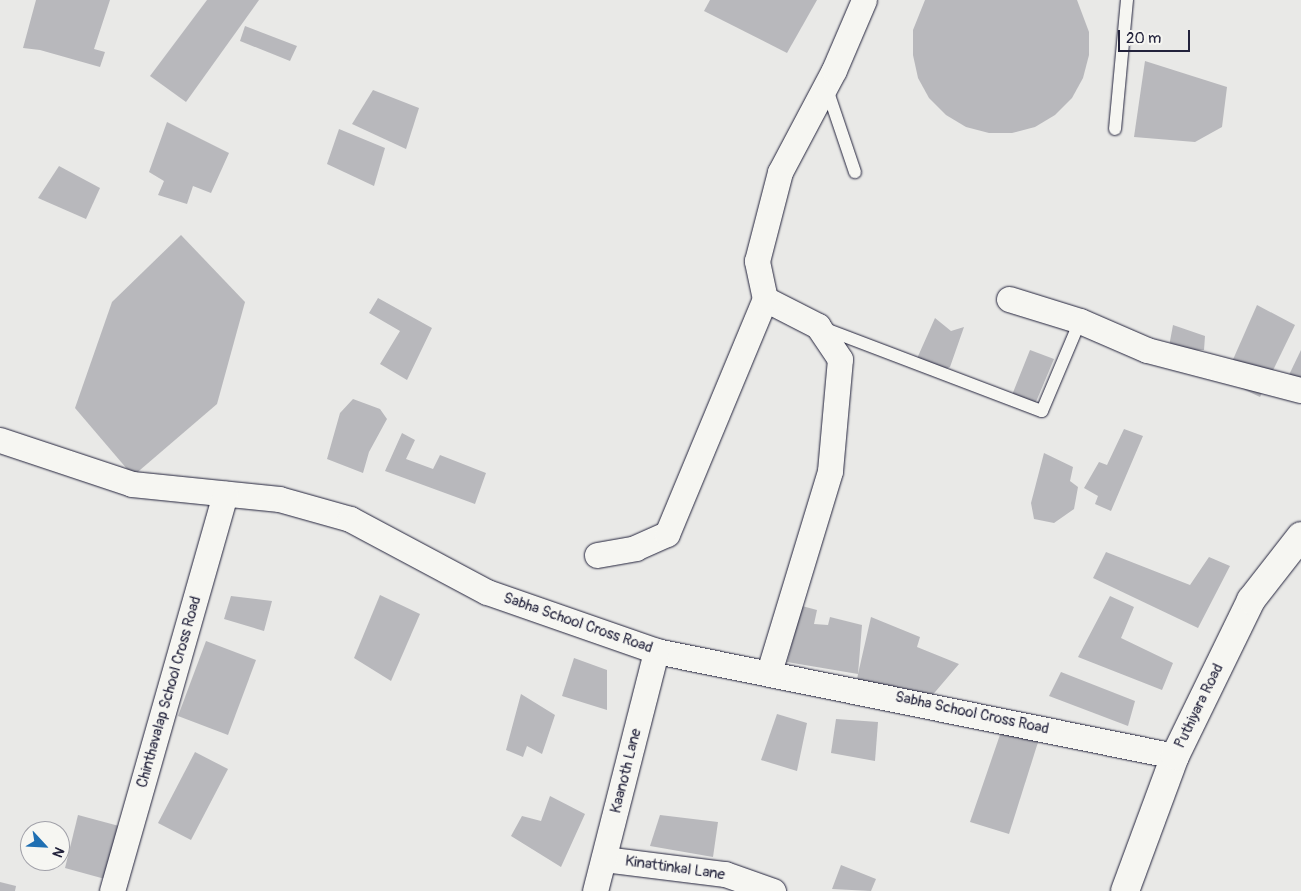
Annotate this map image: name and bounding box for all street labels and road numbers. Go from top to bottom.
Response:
street label: Sabha School Cross Road [501,589,655,657]
street label: Chinthavalap School Cross Road [133,594,205,790]
street label: Puthiyara Road [1171,661,1227,751]
street label: Sabha School Cross Road [893,688,1051,738]
street label: Kaanoth Lane [607,727,645,815]
street label: Kinattinkal Lane [624,852,726,884]

